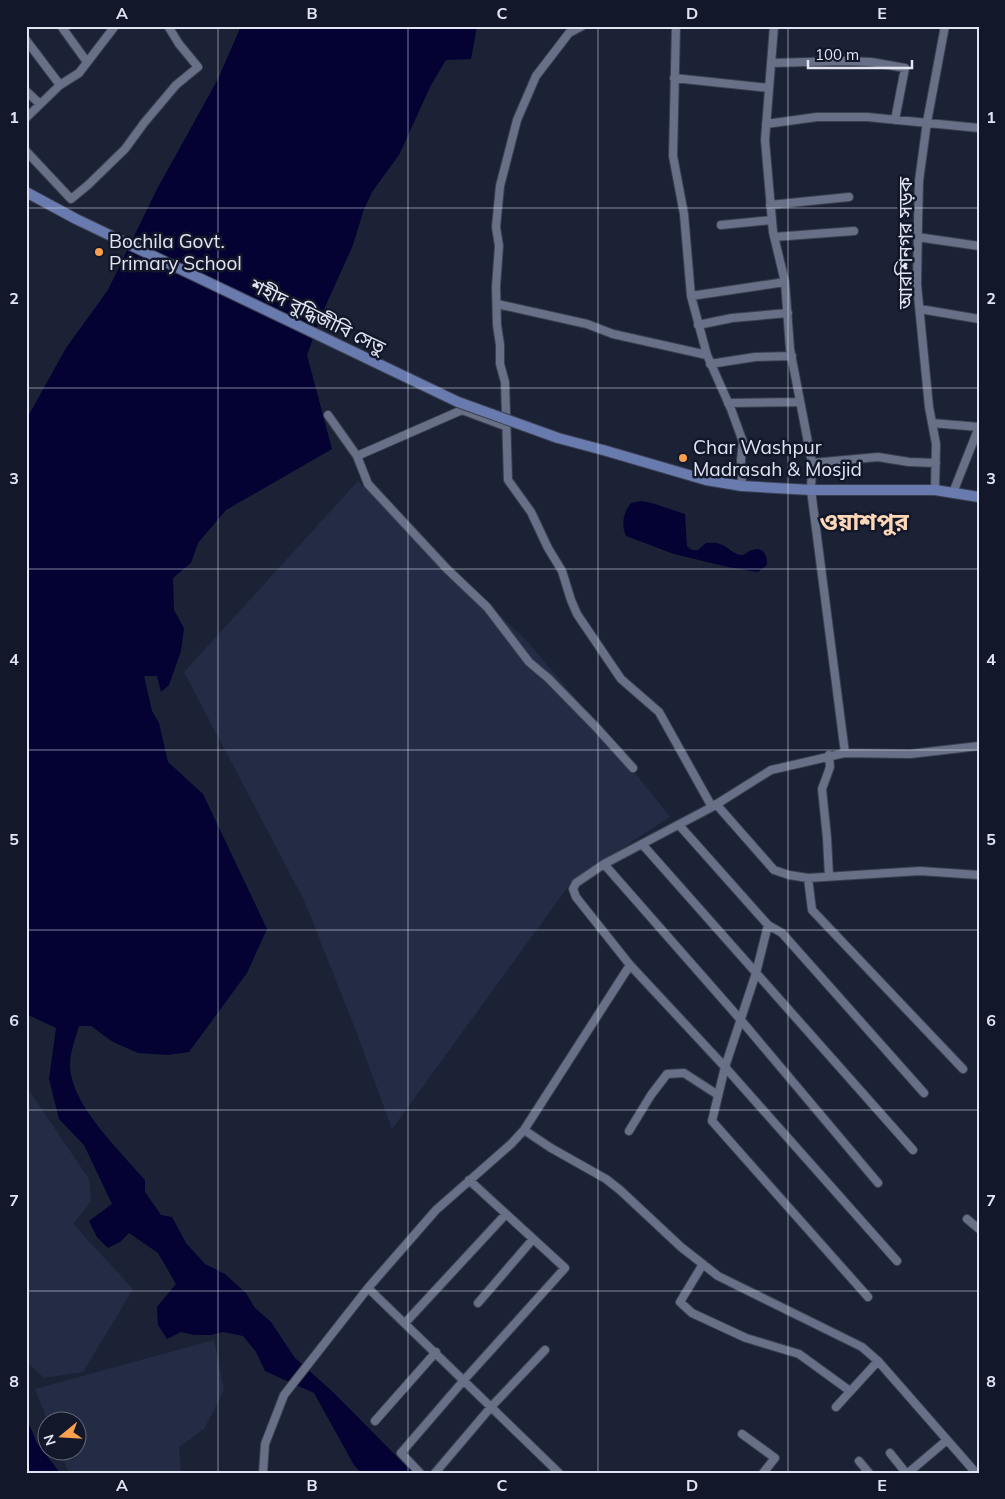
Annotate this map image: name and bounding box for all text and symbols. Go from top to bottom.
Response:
text: A [116,3,128,23]
text: B [306,3,318,23]
text: C [497,3,508,23]
text: D [686,3,698,23]
text: E [877,3,887,23]
scale bar [808,38,911,70]
text: 100 m [815,45,859,64]
text: 1 [9,107,19,127]
text: 1 [986,107,996,127]
street label: আরশিনগর সড়ক [893,176,917,310]
place label: Bochila Govt. Primary School [109,229,242,275]
marker: Bochila Govt. Primary School [93,246,105,258]
street label: শহীদ বুদ্ধিজীবি সেতু [246,273,390,359]
text: 2 [9,288,19,308]
text: 2 [986,288,996,308]
place label: Char Washpur Madrasah & Mosjid [693,435,862,481]
marker: Char Washpur Madrasah & Mosjid [677,452,689,464]
text: 3 [9,468,19,488]
text: 3 [986,468,996,488]
district label: ওয়াশপুর [819,506,909,536]
text: 4 [9,649,19,669]
text: 4 [986,649,996,669]
text: 5 [9,829,19,849]
text: 5 [986,829,996,849]
text: 6 [9,1010,19,1030]
text: 6 [986,1010,996,1030]
text: 7 [9,1190,19,1210]
text: 7 [986,1190,996,1210]
text: 8 [9,1371,19,1391]
text: 8 [986,1371,996,1391]
north arrow [38,1412,88,1462]
text: N [39,1432,60,1448]
text: A [116,1475,128,1495]
text: B [306,1475,318,1495]
text: C [497,1475,508,1495]
text: D [686,1475,698,1495]
text: E [877,1475,887,1495]

